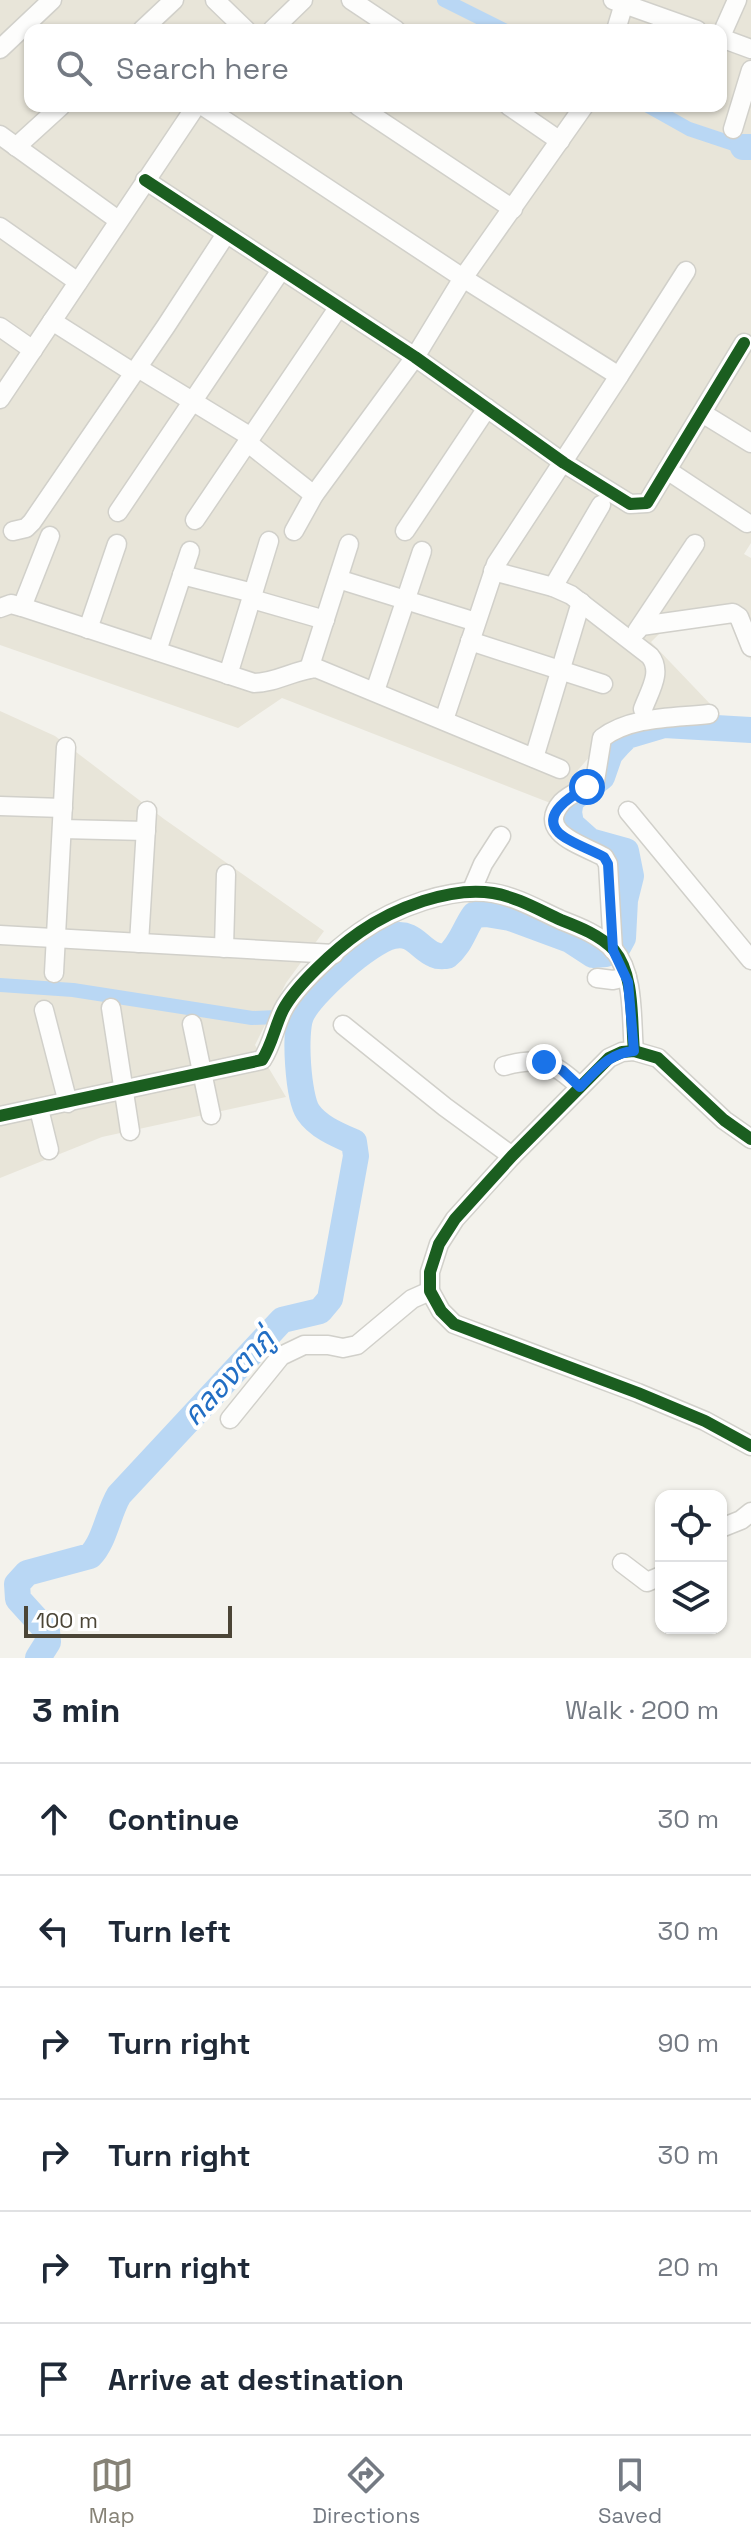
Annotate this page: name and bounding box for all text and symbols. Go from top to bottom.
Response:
search box [24,24,727,112]
icon: search [52,46,96,90]
text: Search here [116,49,289,88]
route start [569,769,605,805]
route end [526,1044,562,1080]
water label: คลองตาภู่ [173,1318,285,1434]
map controls [655,1490,727,1634]
button: locate [655,1490,727,1562]
button: layers [655,1562,727,1634]
scale bar [24,1602,232,1638]
text: 100 m [36,1606,98,1634]
text: 3 min [32,1689,120,1732]
text: Walk · 200 m [565,1693,719,1727]
icon: ahead [32,1797,76,1841]
text: Continue [108,1800,239,1839]
text: 30 m [658,1802,719,1836]
icon: left [32,1909,76,1953]
text: Turn left [108,1912,231,1951]
text: 30 m [658,1914,719,1948]
icon: right [32,2021,76,2065]
text: Turn right [108,2024,251,2063]
text: 90 m [657,2026,719,2060]
icon: right [32,2133,76,2177]
text: Turn right [108,2136,251,2175]
text: 30 m [658,2138,719,2172]
icon: right [32,2245,76,2289]
text: Turn right [108,2248,251,2287]
text: 20 m [658,2250,719,2284]
icon: arrive [32,2357,76,2401]
text: Arrive at destination [108,2360,404,2399]
tab: Map [89,2453,135,2529]
tab: Directions [312,2453,420,2529]
tab: Saved [598,2453,662,2529]

